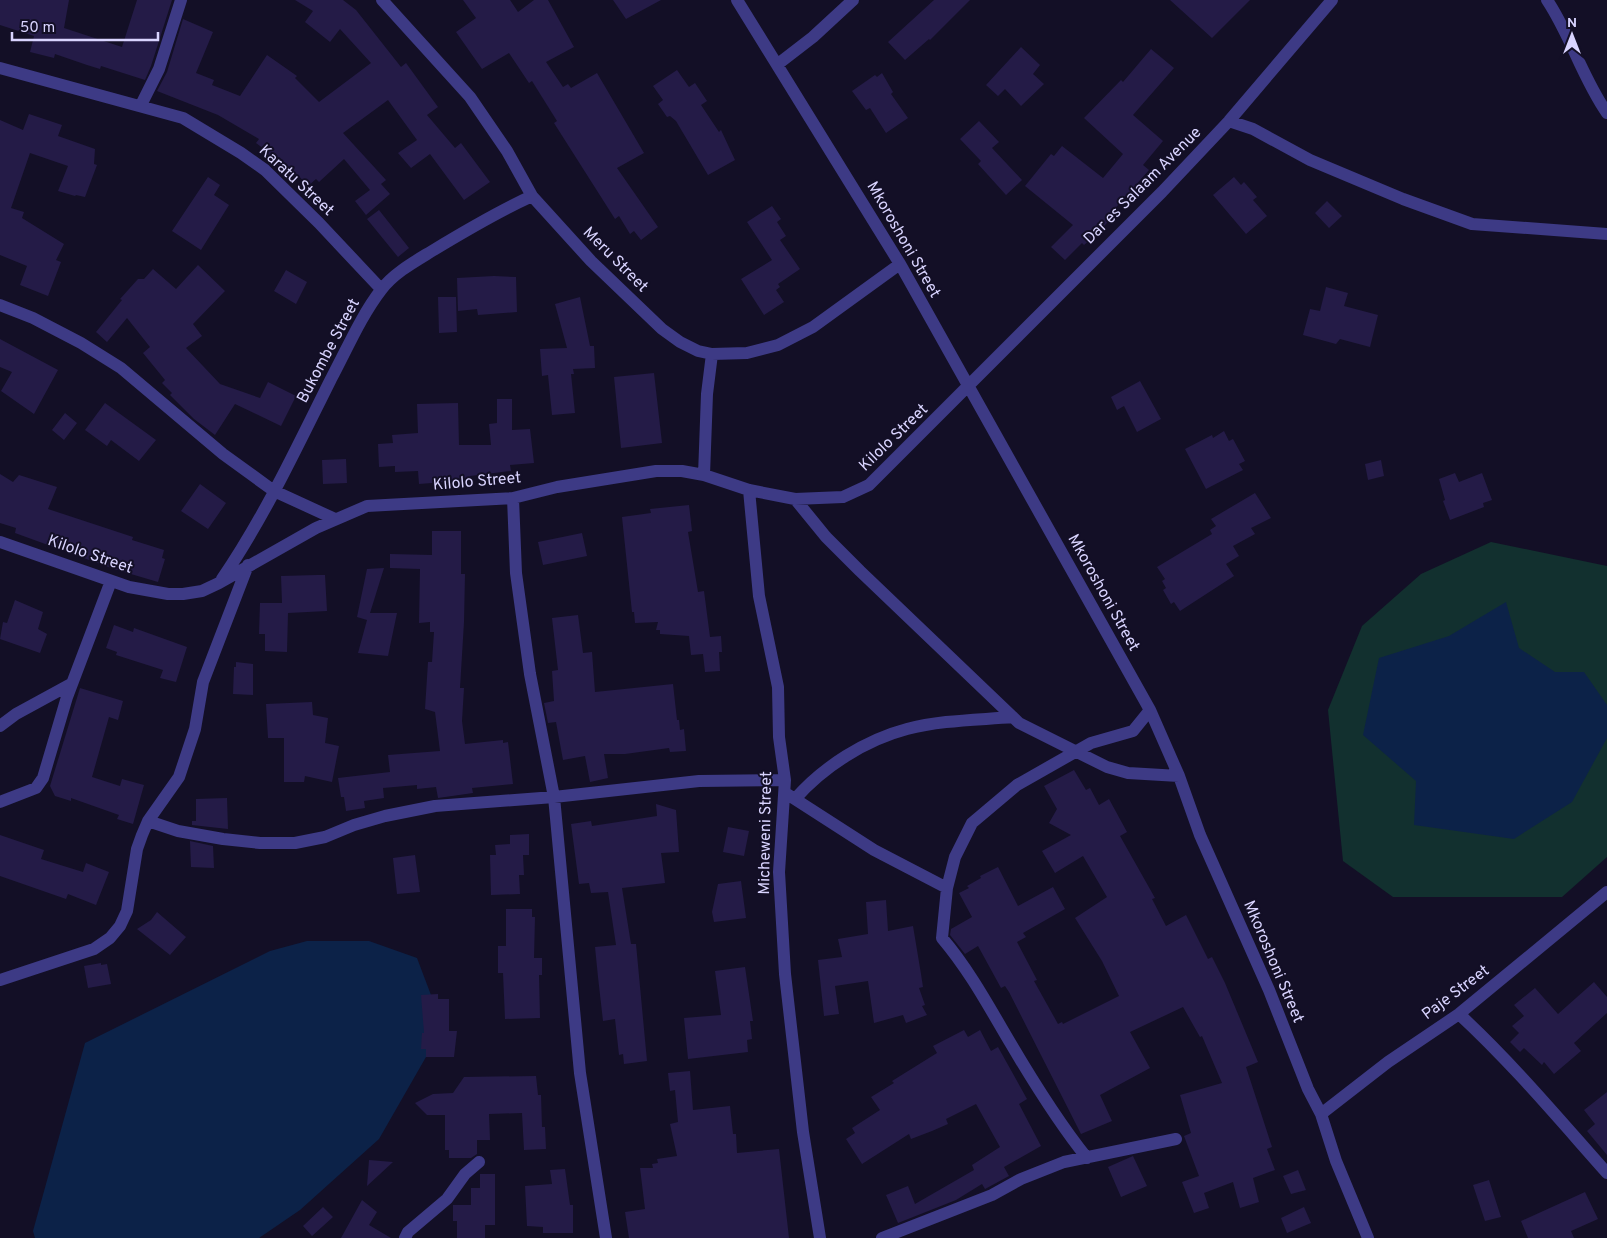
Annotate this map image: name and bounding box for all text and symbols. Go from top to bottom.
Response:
scale bar [12,10,159,42]
north arrow [1547,10,1597,60]
text: N [1567,15,1577,32]
text: 50 m [20,19,55,38]
street label: Dar es Salaam Avenue [1080,123,1206,249]
street label: Karatu Street [254,141,338,221]
street label: Mkoroshoni Street [862,178,944,302]
street label: Meru Street [578,223,652,297]
street label: Bukombe Street [293,295,365,407]
street label: Kilolo Street [855,400,933,476]
street label: Kilolo Street [432,468,522,496]
street label: Kilolo Street [45,531,135,579]
street label: Mkoroshoni Street [1063,531,1143,655]
street label: Micheweni Street [755,771,777,895]
street label: Mkoroshoni Street [1238,898,1308,1026]
street label: Paje Street [1418,961,1494,1025]

